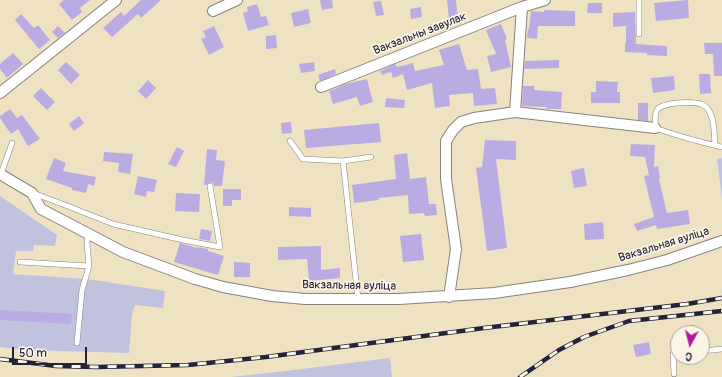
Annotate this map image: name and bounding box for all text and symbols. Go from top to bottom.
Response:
street label: Вакзальны завулак [371,10,469,58]
street label: Вакзальная вуліца [617,224,711,266]
street label: Вакзальная вуліца [302,278,396,294]
north arrow [670,325,710,365]
scale bar [14,339,89,365]
text: 50 m [19,346,47,361]
text: С [684,350,693,363]

